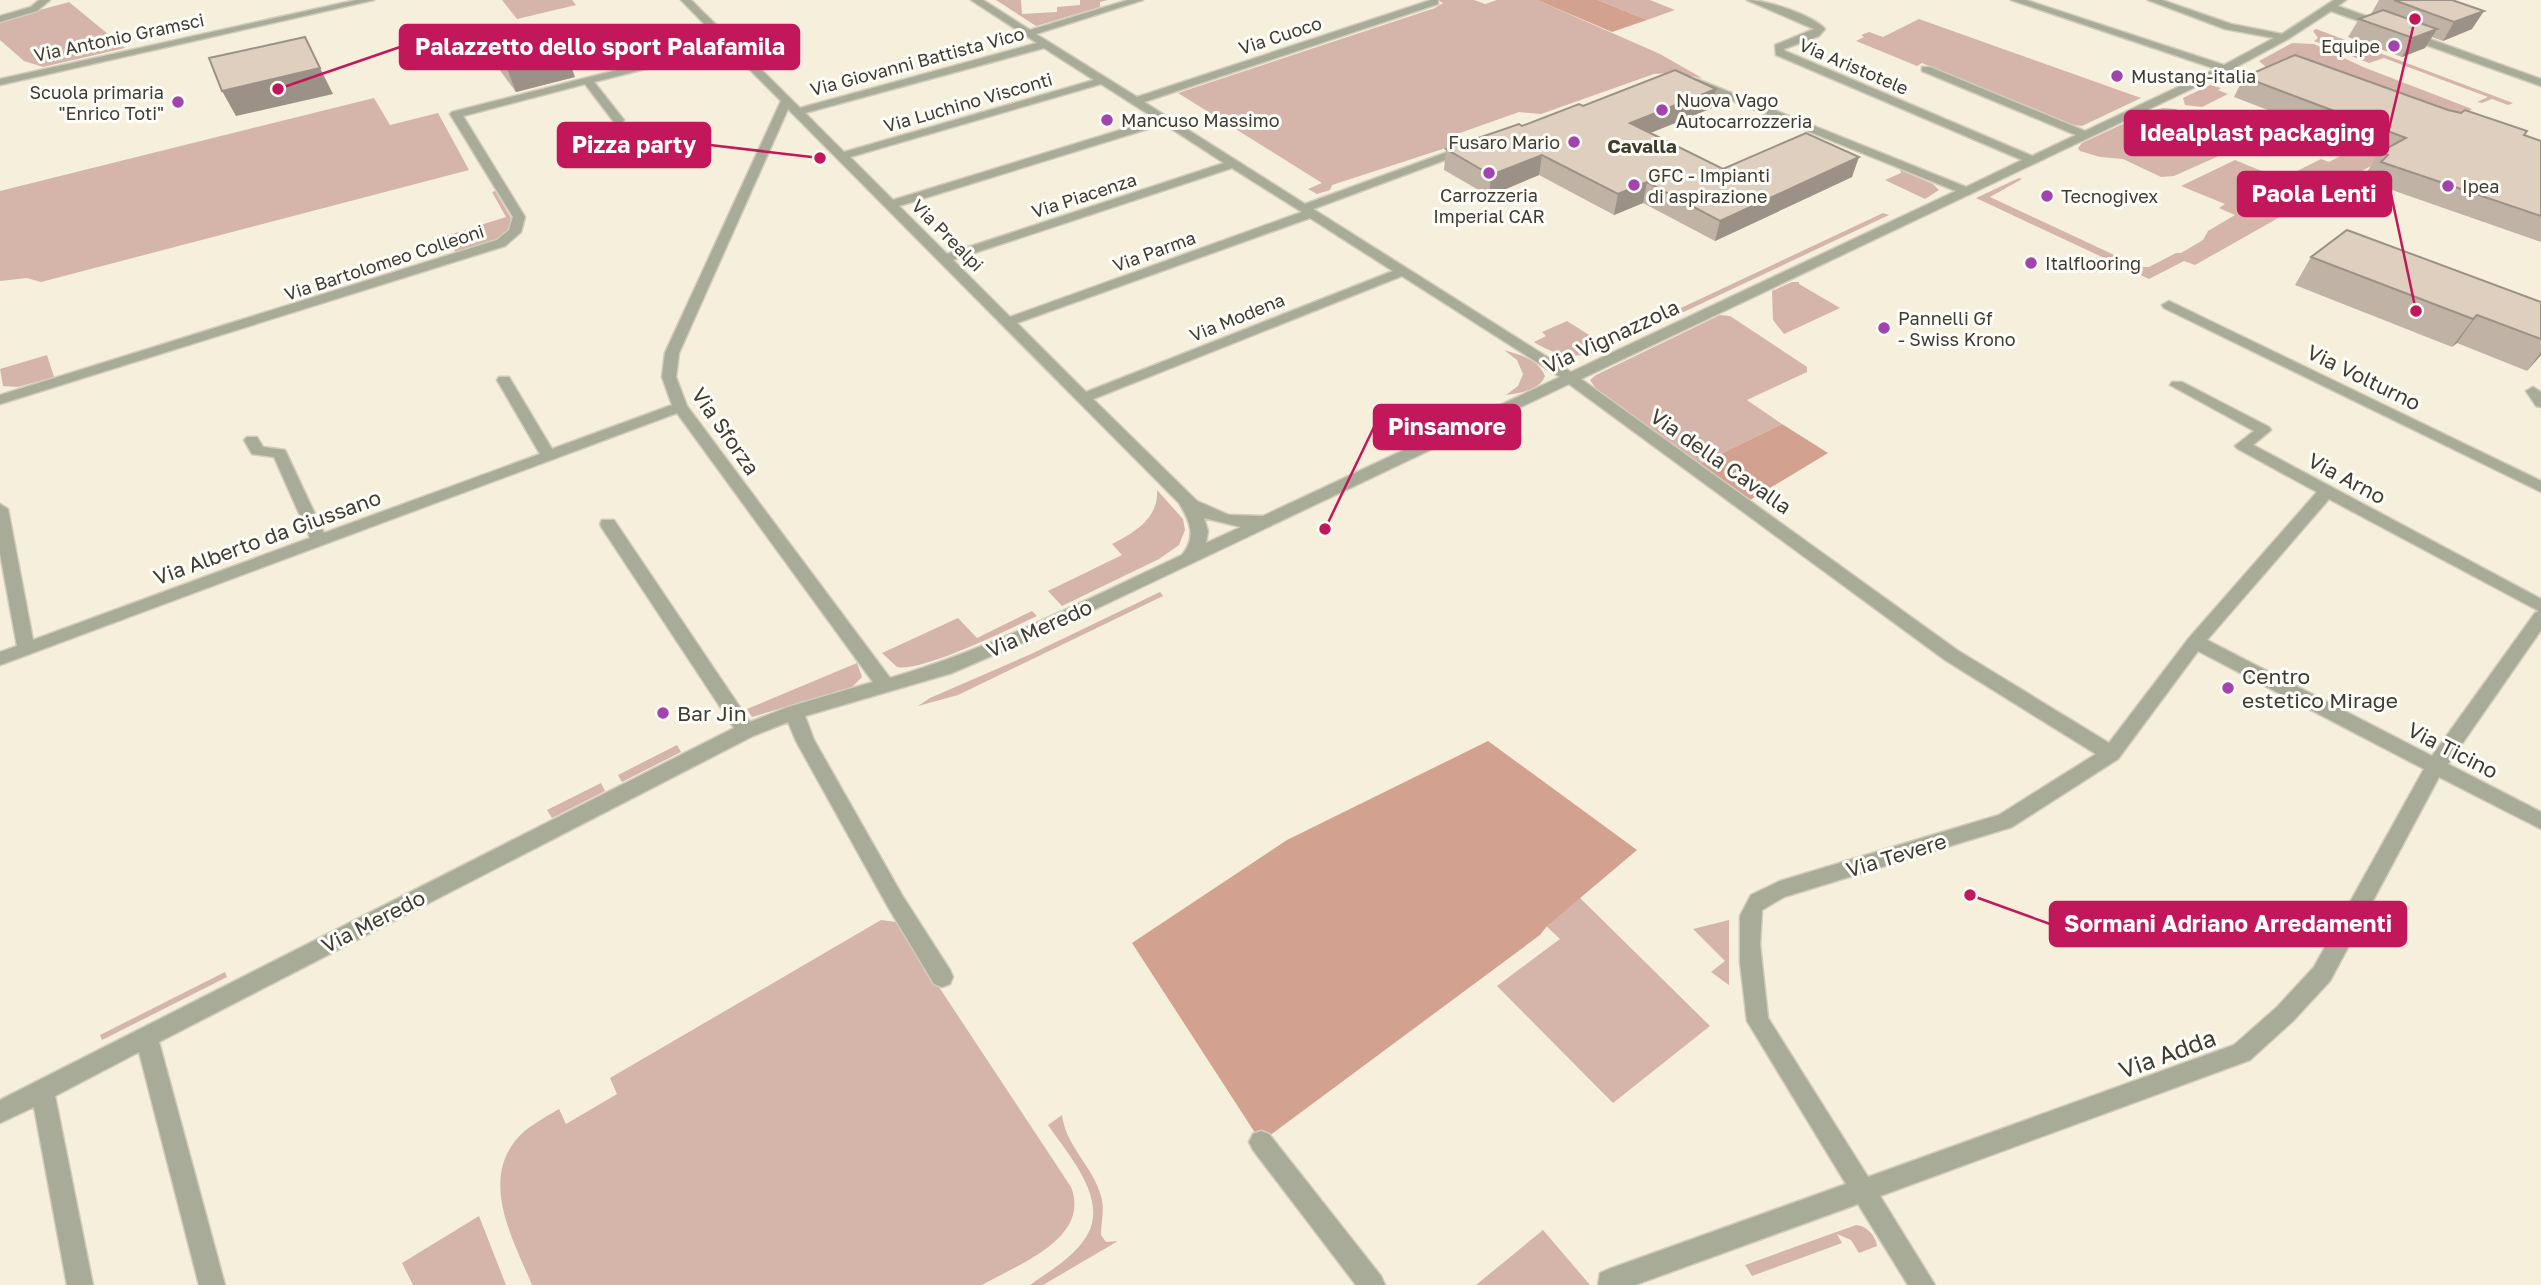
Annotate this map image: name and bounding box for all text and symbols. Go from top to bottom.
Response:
street label: Via Antonio Gramsci [32,8,206,66]
street label: Via Cuoco [1236,11,1324,59]
street label: Via Giovanni Battista Vico [808,22,1026,100]
callout: Palazzetto dello sport Palafamila [400,25,799,69]
text: Palazzetto dello sport Palafamila [415,32,785,60]
street label: Via Aristotele [1796,33,1912,99]
place label: Equipe [2321,35,2380,57]
marker: Equipe [2386,38,2402,54]
place label: Mustang-italia [2131,65,2256,87]
street label: Via Luchino Visconti [881,67,1055,137]
marker: Mustang-italia [2109,68,2125,84]
place label: Scuola primaria "Enrico Toti" [30,81,164,124]
place label: Nuova Vago Autocarrozzeria [1676,89,1812,132]
marker: Scuola primaria "Enrico Toti" [170,94,186,110]
marker: Nuova Vago Autocarrozzeria [1654,102,1670,118]
place label: Mancuso Massimo [1121,109,1280,131]
callout: Idealplast packaging [2125,111,2388,155]
marker: Mancuso Massimo [1099,112,1115,128]
text: Idealplast packaging [2139,118,2375,146]
callout: Pizza party [558,123,710,167]
text: Pizza party [572,130,697,158]
place label: Fusaro Mario [1448,131,1560,153]
marker: Fusaro Mario [1566,134,1582,150]
district label: Cavalla [1607,134,1677,157]
place label: GFC - Impianti di aspirazione [1648,164,1770,207]
marker: Carrozzeria Imperial CAR [1481,165,1497,181]
street label: Via Piacenza [1029,168,1139,222]
callout: Paola Lenti [2238,172,2391,216]
place label: Ipea [2462,175,2499,197]
marker: GFC - Impianti di aspirazione [1626,177,1642,193]
marker: Ipea [2440,178,2456,194]
text: Paola Lenti [2251,179,2377,207]
place label: Carrozzeria Imperial CAR [1433,184,1545,227]
place label: Tecnogivex [2061,185,2158,207]
marker: Tecnogivex [2039,188,2055,204]
street label: Via Prealpi [908,195,988,275]
street label: Via Bartolomeo Colleoni [281,219,487,305]
street label: Via Parma [1110,226,1198,276]
place label: Italflooring [2045,252,2141,274]
marker: Italflooring [2023,255,2039,271]
street label: Via Modena [1186,288,1288,346]
street label: Via Vignazzola [1539,293,1683,379]
place label: Pannelli Gf - Swiss Krono [1898,307,2016,350]
marker: Pannelli Gf - Swiss Krono [1876,320,1892,336]
street label: Via Volturno [2303,338,2425,416]
street label: Via Sforza [686,382,766,480]
street label: Via della Cavalla [1645,403,1797,519]
callout: Pinsamore [1374,405,1520,449]
text: Pinsamore [1388,412,1506,440]
street label: Via Arno [2304,447,2390,509]
street label: Via Alberto da Giussano [150,484,384,590]
street label: Via Meredo [982,593,1096,663]
place label: Centro estetico Mirage [2242,663,2398,713]
marker: Centro estetico Mirage [2220,680,2236,696]
place label: Bar Jin [677,700,747,726]
marker: Bar Jin [655,705,671,721]
street label: Via Ticino [2403,716,2503,784]
street label: Via Tevere [1843,827,1949,883]
street label: Via Meredo [317,884,429,958]
callout: Sormani Adriano Arredamenti [2050,902,2406,946]
text: Sormani Adriano Arredamenti [2064,909,2392,937]
street label: Via Adda [2115,1022,2219,1084]

